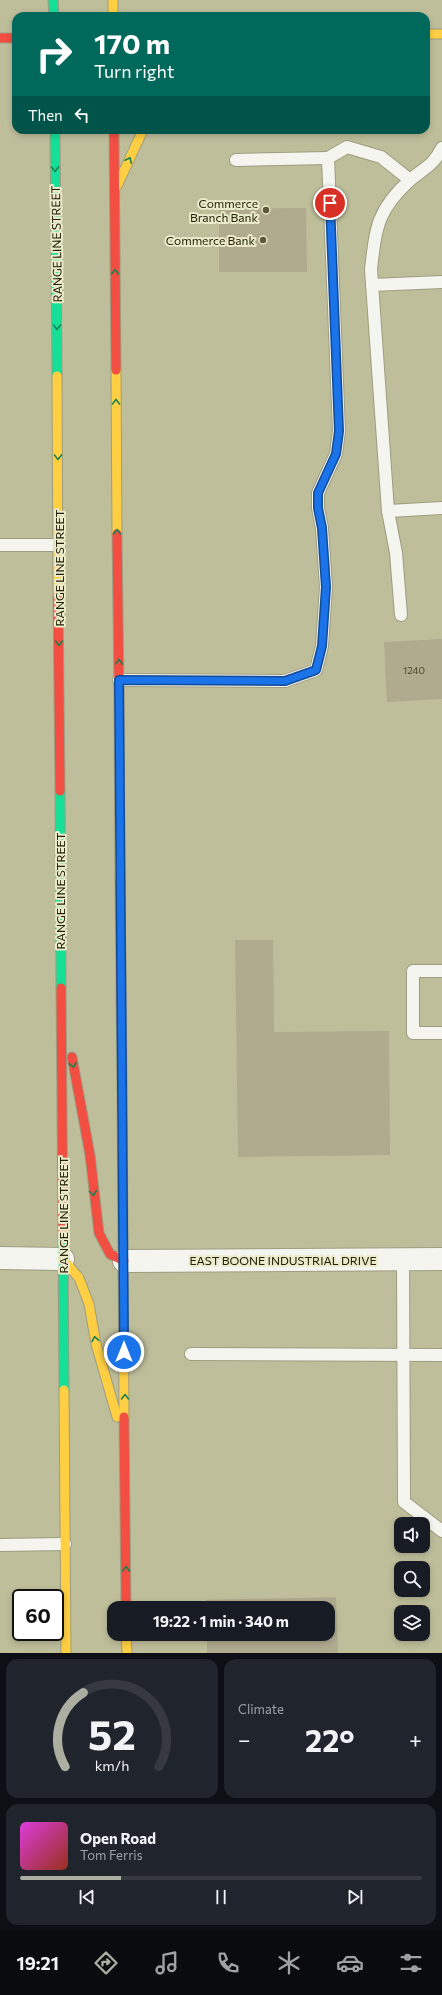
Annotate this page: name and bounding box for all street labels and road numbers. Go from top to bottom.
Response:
street label: RANGE LINE STREET [48,185,64,303]
street label: RANGE LINE STREET [52,509,66,626]
street label: RANGE LINE STREET [53,832,67,949]
street label: RANGE LINE STREET [56,1156,70,1273]
street label: EAST BOONE INDUSTRIAL DRIVE [189,1253,377,1267]

